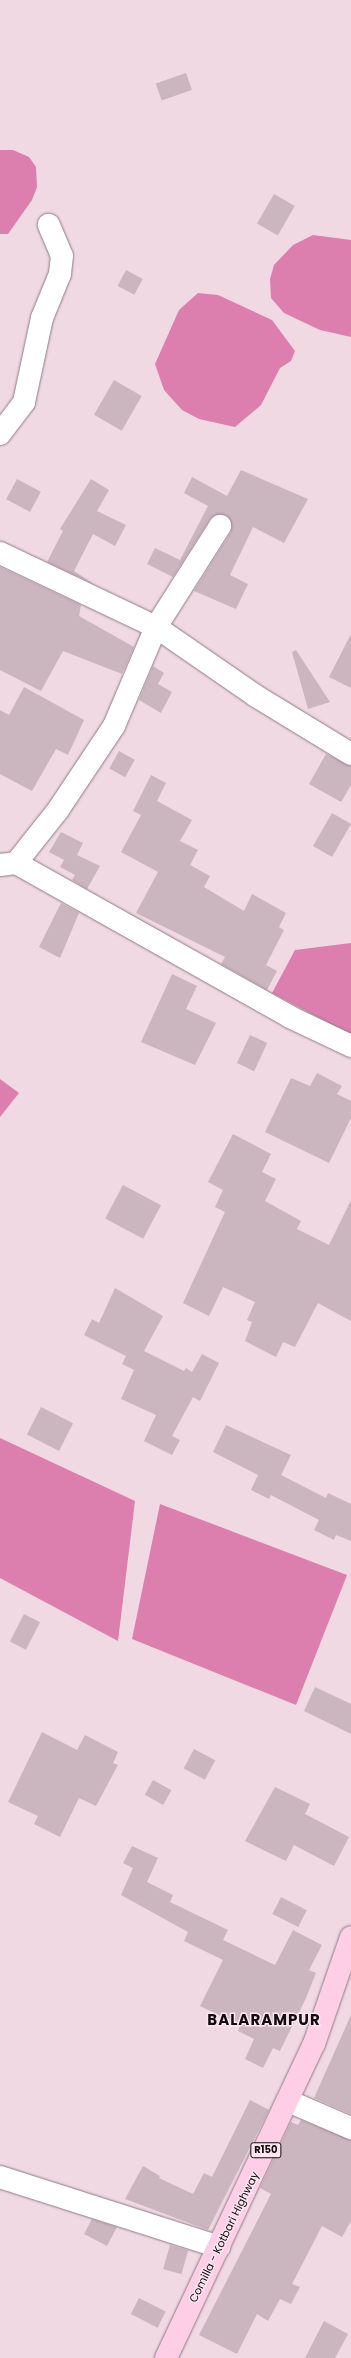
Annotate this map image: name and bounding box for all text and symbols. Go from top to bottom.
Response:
district label: BALARAMPUR [207,2011,321,2029]
road number: R150 [250,2142,282,2158]
street label: Comilla - Kotbari Highway [186,2169,262,2305]

